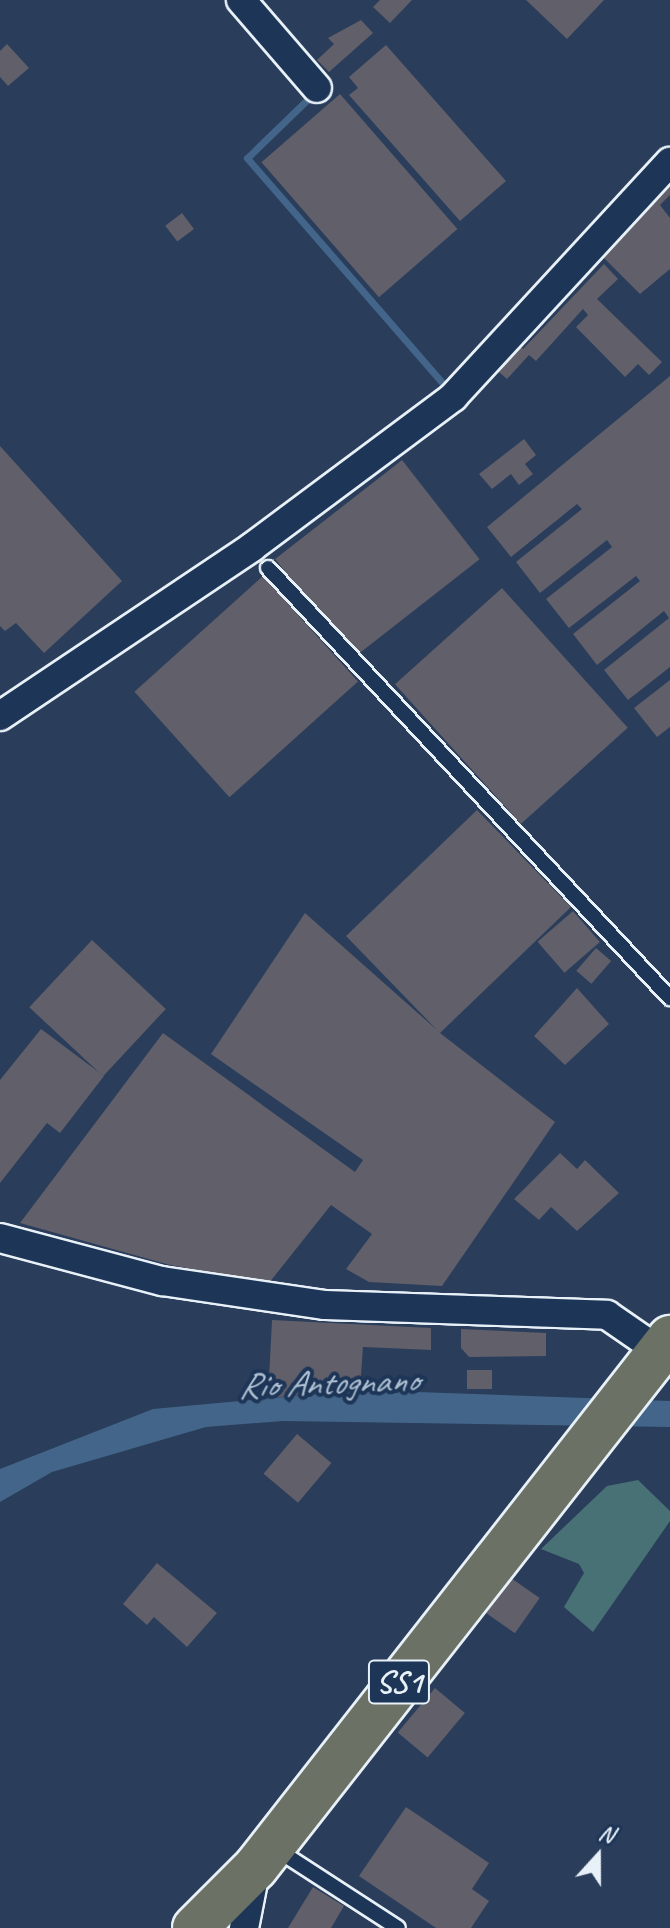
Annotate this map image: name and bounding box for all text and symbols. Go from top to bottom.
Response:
water label: Rio Antognano [238,1358,418,1408]
road number: SS1 [367,1654,431,1710]
north arrow [558,1816,638,1896]
text: N [595,1818,618,1849]

